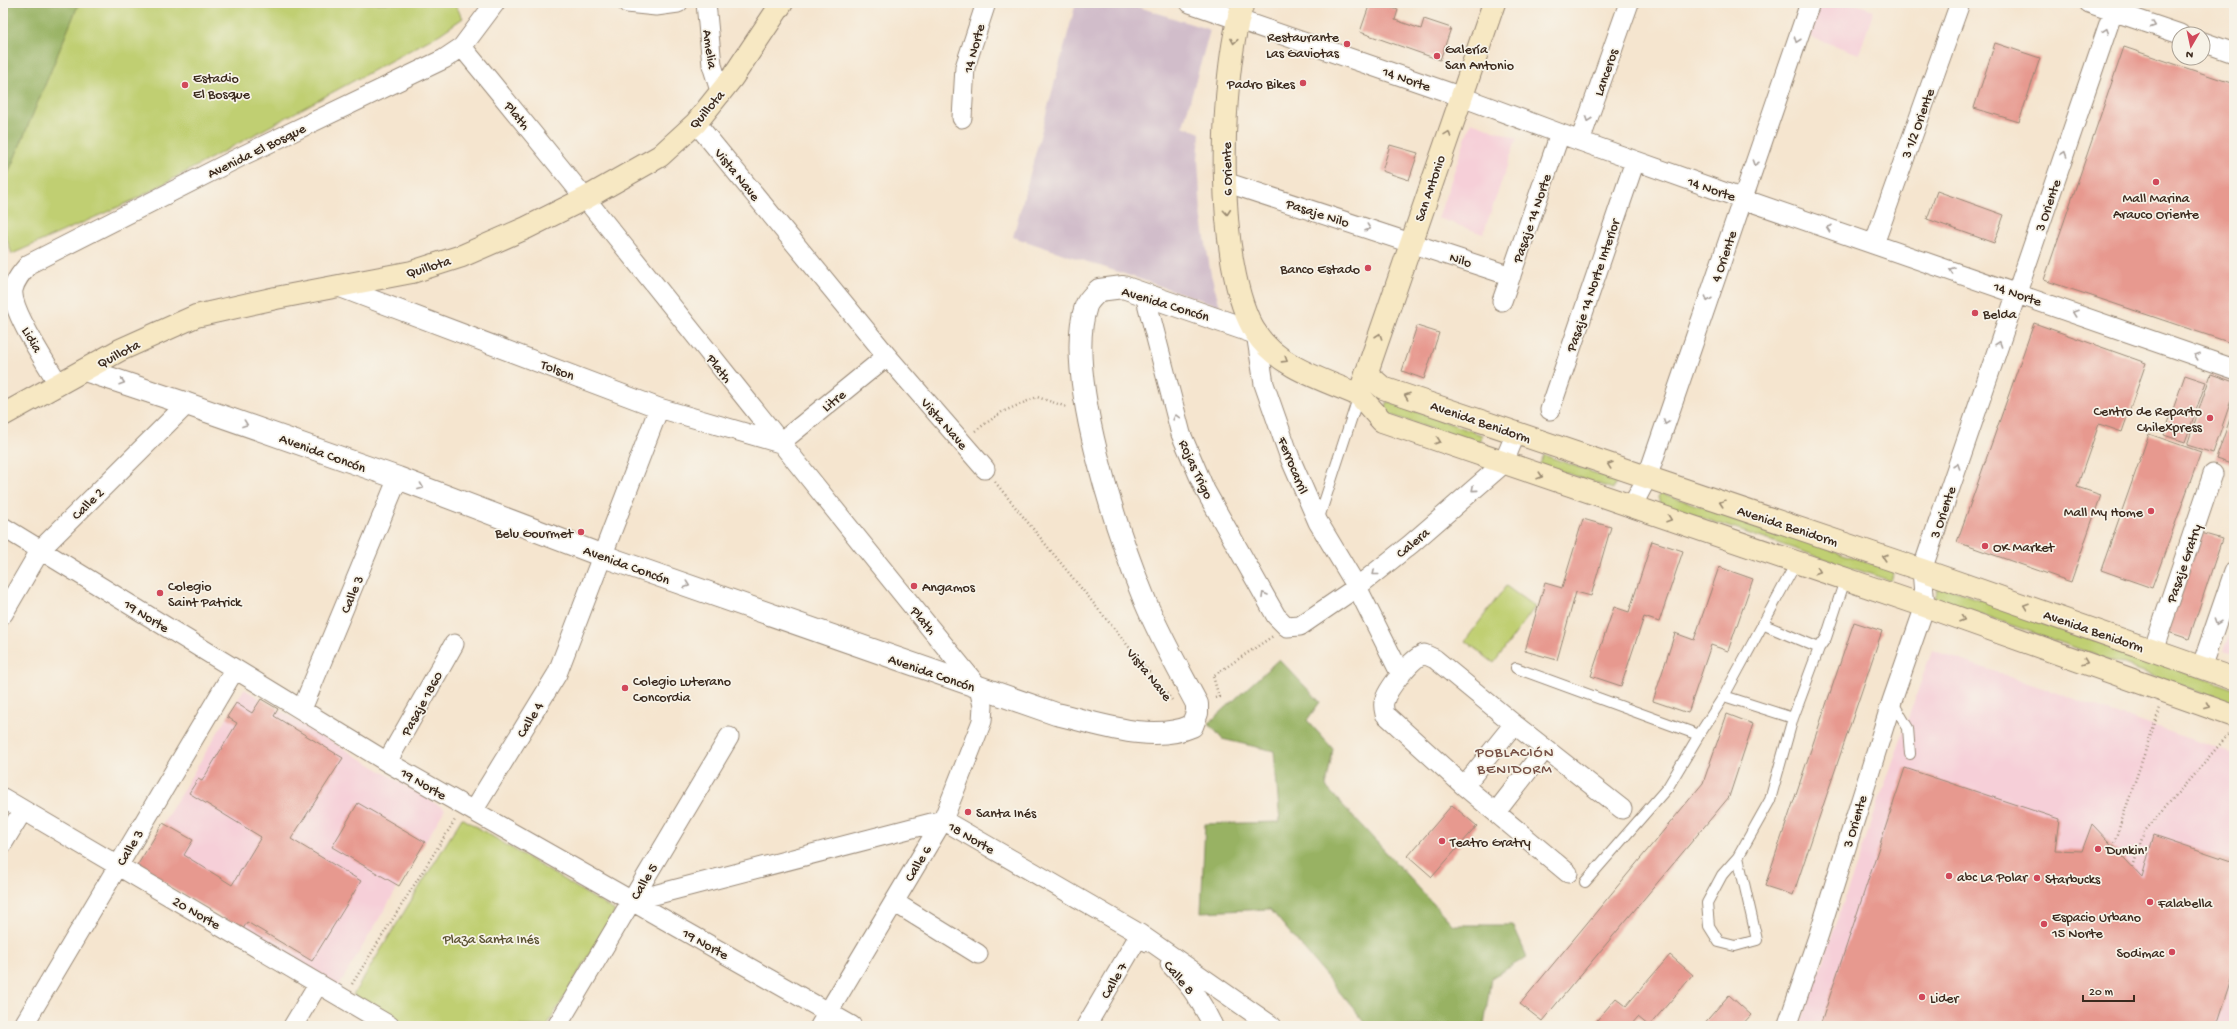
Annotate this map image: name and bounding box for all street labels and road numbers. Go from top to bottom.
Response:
street label: 14 Norte [960,22,990,76]
street label: Amelia [697,29,720,71]
street label: Lanceros [1591,46,1624,99]
street label: 14 Norte [1379,64,1433,97]
street label: 3 1/2 Oriente [1899,86,1940,162]
street label: Quillota [686,87,730,134]
street label: Plath [499,98,533,135]
street label: Avenida El Bosque [205,121,310,183]
street label: 6 Oriente [1220,141,1237,196]
street label: Vista Nave [709,145,763,206]
street label: San Antonio [1412,153,1451,224]
street label: Pasaje 14 Norte [1510,171,1557,266]
street label: 14 Norte [1684,174,1738,207]
street label: 3 Oriente [2032,177,2066,235]
street label: Pasaje Nilo [1282,196,1351,233]
street label: Pasaje 14 Norte Interior [1563,216,1625,355]
street label: 4 Oriente [1709,228,1742,285]
street label: Nilo [1447,250,1474,273]
street label: Quillota [404,253,454,283]
street label: 14 Norte [1990,279,2044,312]
street label: Avenida Concón [1119,284,1212,327]
street label: Lidia [17,324,46,357]
street label: Quillota [95,337,145,373]
street label: Plath [701,351,735,388]
street label: Tolson [537,357,577,386]
street label: Litre [819,387,851,417]
street label: Vista Nave [915,395,971,455]
street label: Avenida Benidorm [1428,398,1533,449]
street label: Avenida Concón [277,431,368,478]
street label: Ferrocarril [1272,434,1311,497]
street label: Rojas Trigo [1174,438,1216,502]
street label: 3 Oriente [1927,484,1961,542]
street label: Calle 2 [69,485,109,525]
street label: Avenida Benidorm [1735,503,1840,552]
street label: Pasaje Gratry [2164,522,2207,606]
street label: Calera [1393,524,1435,563]
street label: Avenida Concón [581,543,672,590]
street label: Calle 3 [338,574,369,616]
street label: 19 Norte [119,596,172,638]
street label: Plath [905,603,939,640]
street label: Avenida Benidorm [2041,607,2146,658]
street label: Vista Nave [1121,645,1175,706]
street label: Avenida Concón [885,652,977,697]
street label: Pasaje 1860 [398,669,448,740]
street label: Calle 4 [514,699,549,741]
street label: 19 Norte [396,765,449,805]
street label: 3 Oriente [1840,793,1873,851]
street label: 18 Norte [944,819,998,860]
street label: Calle 3 [114,827,149,870]
street label: Calle 6 [902,842,937,885]
street label: Calle 5 [628,861,663,904]
street label: 20 Norte [169,894,223,935]
street label: 19 Norte [678,925,732,965]
street label: Calle 8 [1159,958,1198,1000]
street label: Calle 7 [1098,959,1133,1003]

